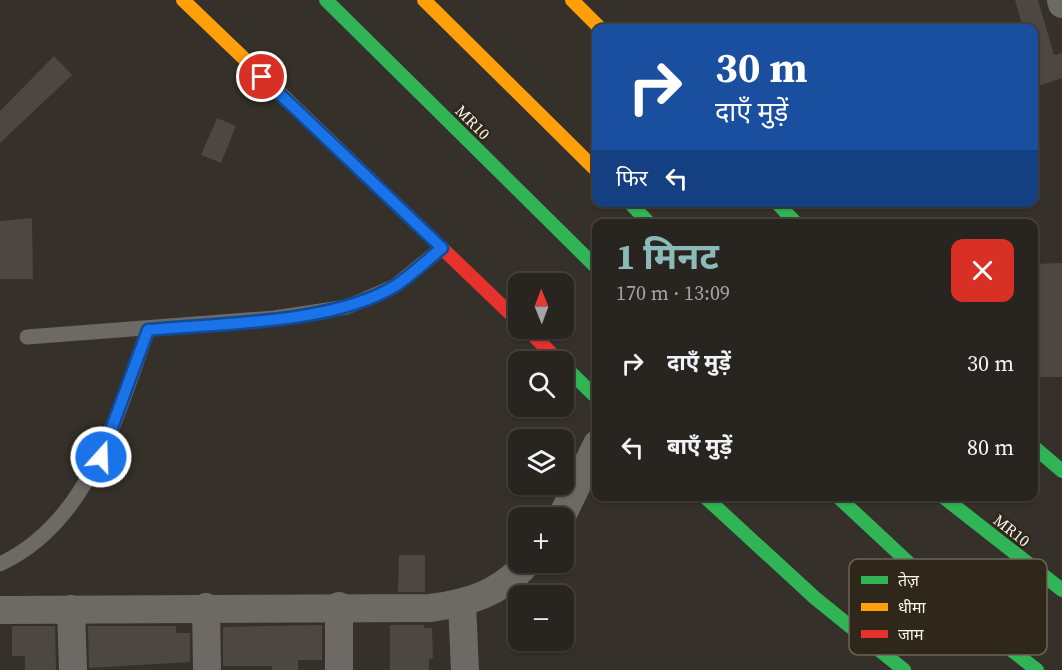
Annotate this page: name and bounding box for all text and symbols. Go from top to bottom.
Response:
text: 30 m [715,38,808,96]
icon: right [616,48,694,126]
pin [236,51,287,102]
icon: arrive [245,60,278,93]
text: दाएँ मुड़ें [715,93,788,130]
street label: MR10 [451,100,495,144]
icon: left [660,162,693,195]
text: फिर [616,163,648,193]
text: 1 मिनट [616,232,719,281]
button: close [951,239,1014,302]
north arrow [508,273,574,339]
map controls [508,273,574,651]
text: 170 m · 13:09 [616,279,730,307]
icon: right [616,347,649,380]
text: दाएँ मुड़ें [667,347,731,377]
text: 30 m [967,348,1014,378]
button: search [508,351,574,417]
position arrow [69,425,133,489]
button: layers [508,429,574,495]
icon: left [616,431,649,464]
text: बाएँ मुड़ें [667,431,732,461]
text: 80 m [967,432,1014,462]
button: + [508,507,574,573]
street label: MR10 [989,509,1035,551]
legend [849,559,1047,655]
text: तेज़ [898,569,920,591]
button: − [508,585,574,651]
text: धीमा [898,596,927,618]
text: जाम [898,623,924,645]

